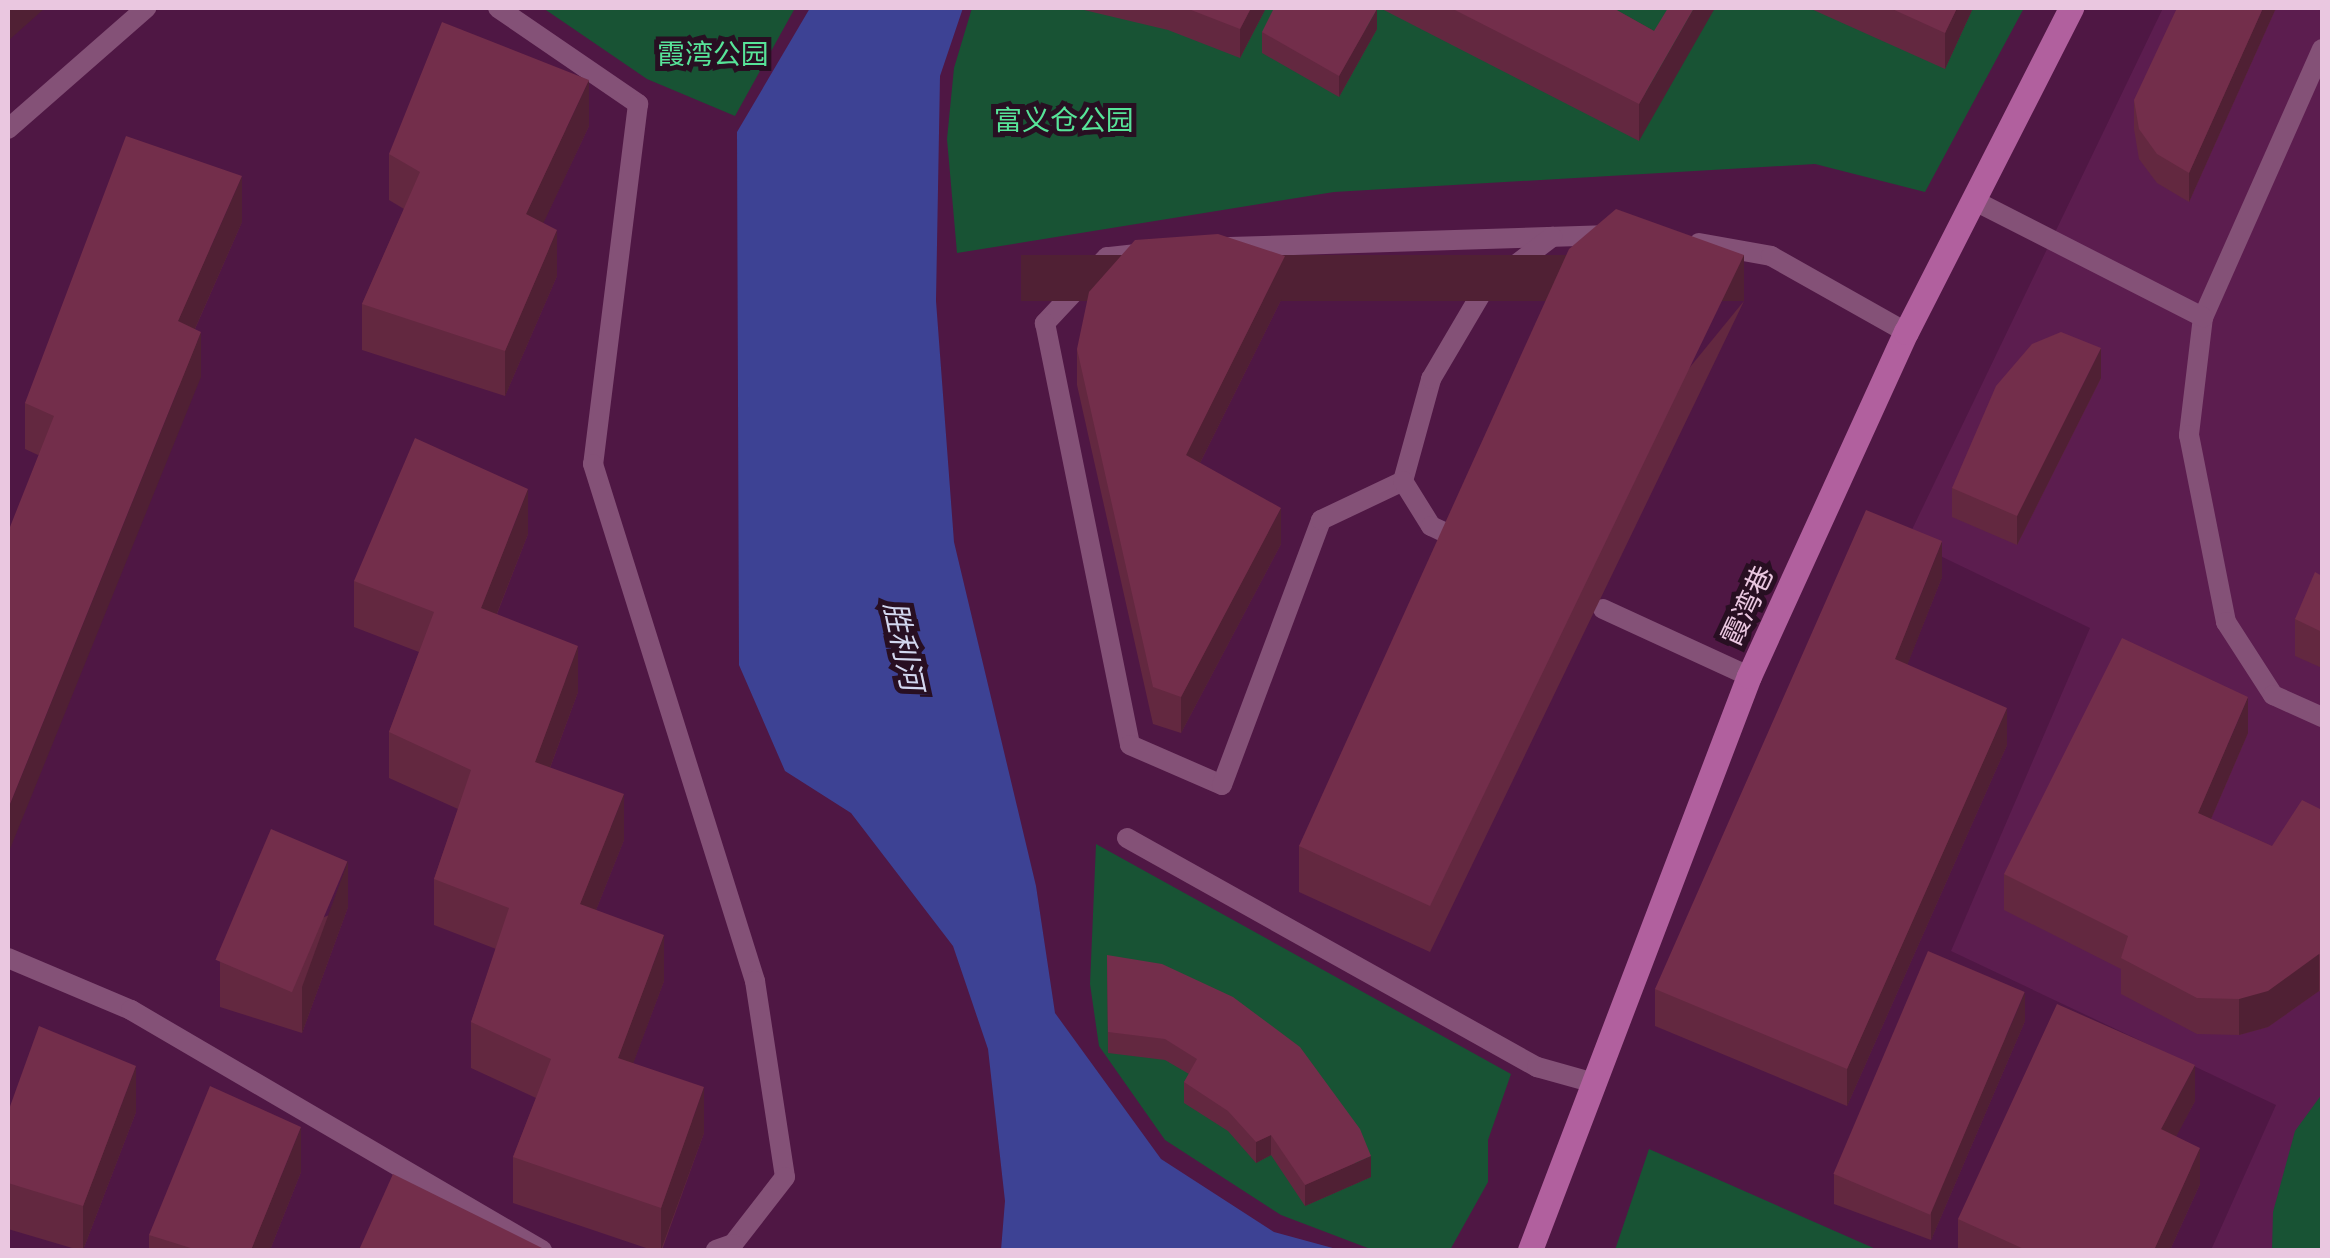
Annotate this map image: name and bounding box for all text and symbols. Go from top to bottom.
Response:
park label: 霞湾公园 [657,38,769,72]
park label: 富义仓公园 [994,104,1134,138]
street label: 霞湾巷 [1715,561,1781,651]
water label: 胜利河 [876,598,930,694]

